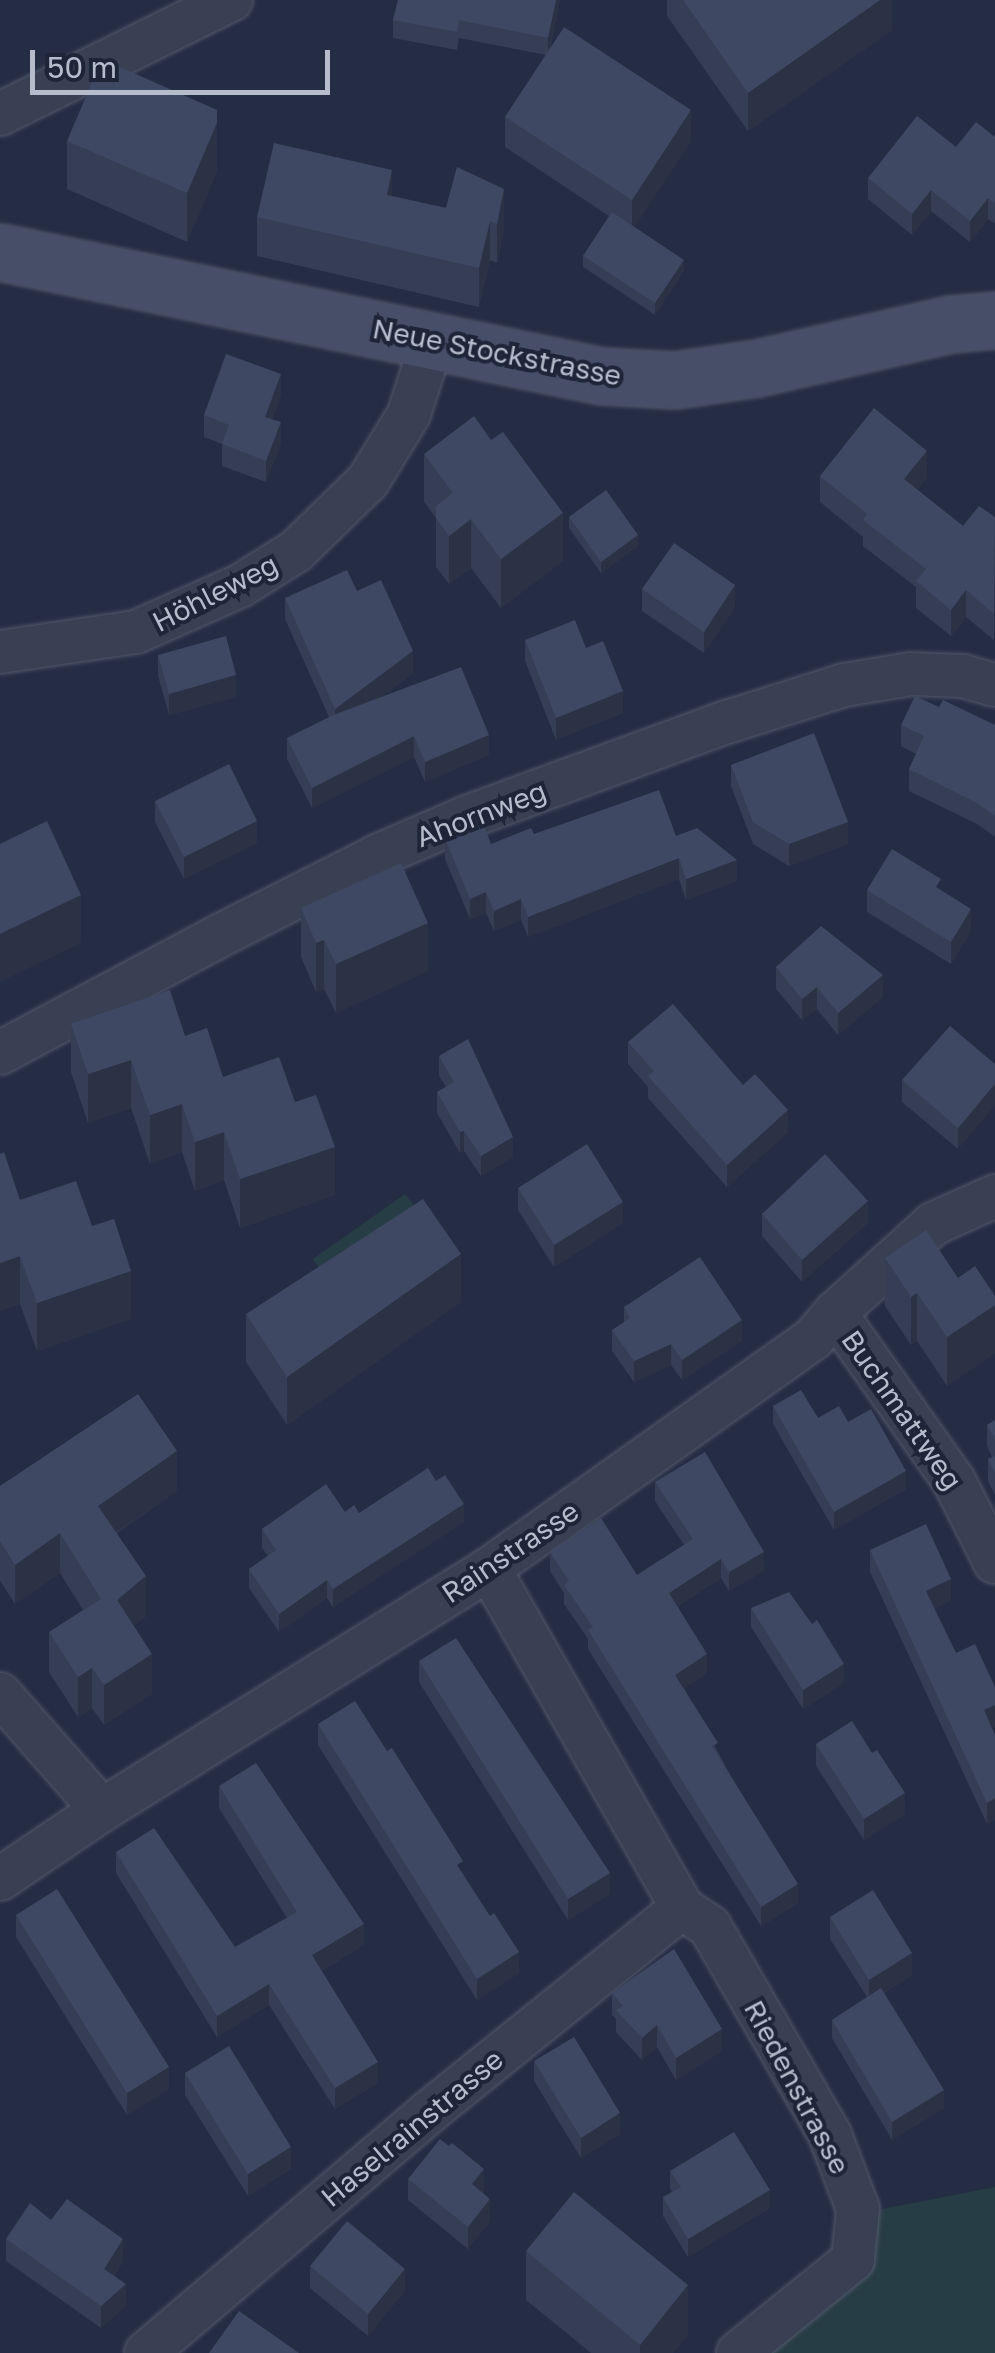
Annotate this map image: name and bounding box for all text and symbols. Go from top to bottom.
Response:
scale bar [35,30,335,92]
text: 50 m [47,49,117,85]
street label: Neue Stockstrasse [370,311,624,393]
street label: Höhleweg [147,547,283,639]
street label: Ahornweg [411,774,551,854]
street label: Buchmattweg [835,1324,969,1496]
street label: Rainstrasse [435,1494,585,1610]
street label: Riedenstrasse [737,1994,857,2180]
street label: Haselrainstrasse [314,2042,510,2214]

